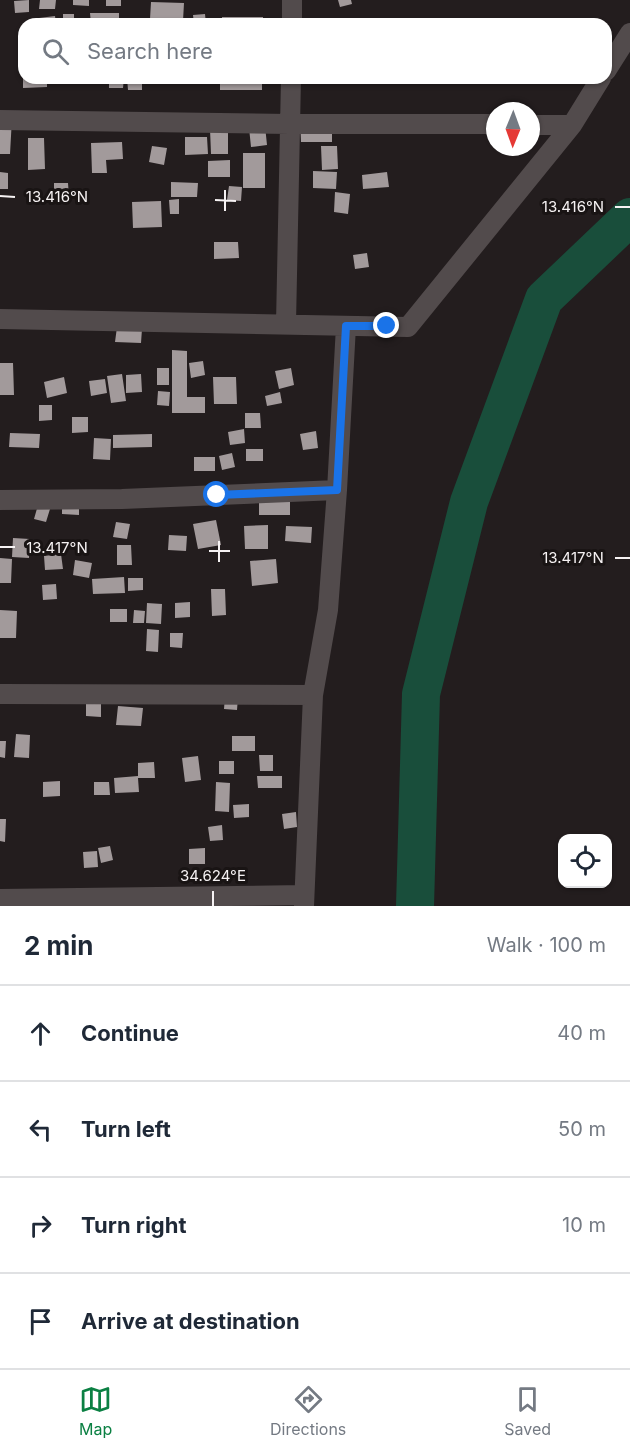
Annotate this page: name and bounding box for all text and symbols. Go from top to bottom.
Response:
search box [18,18,612,84]
icon: search [39,35,72,68]
text: Search here [87,38,213,64]
north arrow [486,102,540,156]
text: 13.416°N [26,187,88,206]
text: 13.416°N [542,197,604,216]
route end [373,312,399,338]
route start [203,481,229,507]
text: 13.417°N [26,538,88,557]
text: 13.417°N [542,548,604,567]
map controls [558,834,612,888]
button: locate [558,834,612,888]
text: 34.624°E [180,866,246,885]
text: 2 min [24,930,94,961]
text: Walk · 100 m [487,933,606,957]
icon: ahead [24,1017,57,1050]
text: Continue [81,1020,179,1046]
text: 40 m [557,1021,606,1045]
icon: left [24,1113,57,1146]
text: Turn left [81,1116,171,1142]
text: 50 m [558,1117,606,1141]
icon: right [24,1209,57,1242]
text: Turn right [81,1212,187,1238]
text: 10 m [562,1213,606,1237]
icon: arrive [24,1305,57,1338]
text: Arrive at destination [81,1308,300,1334]
tab: Map [79,1383,112,1439]
tab: Directions [270,1383,346,1439]
tab: Saved [504,1383,551,1439]

